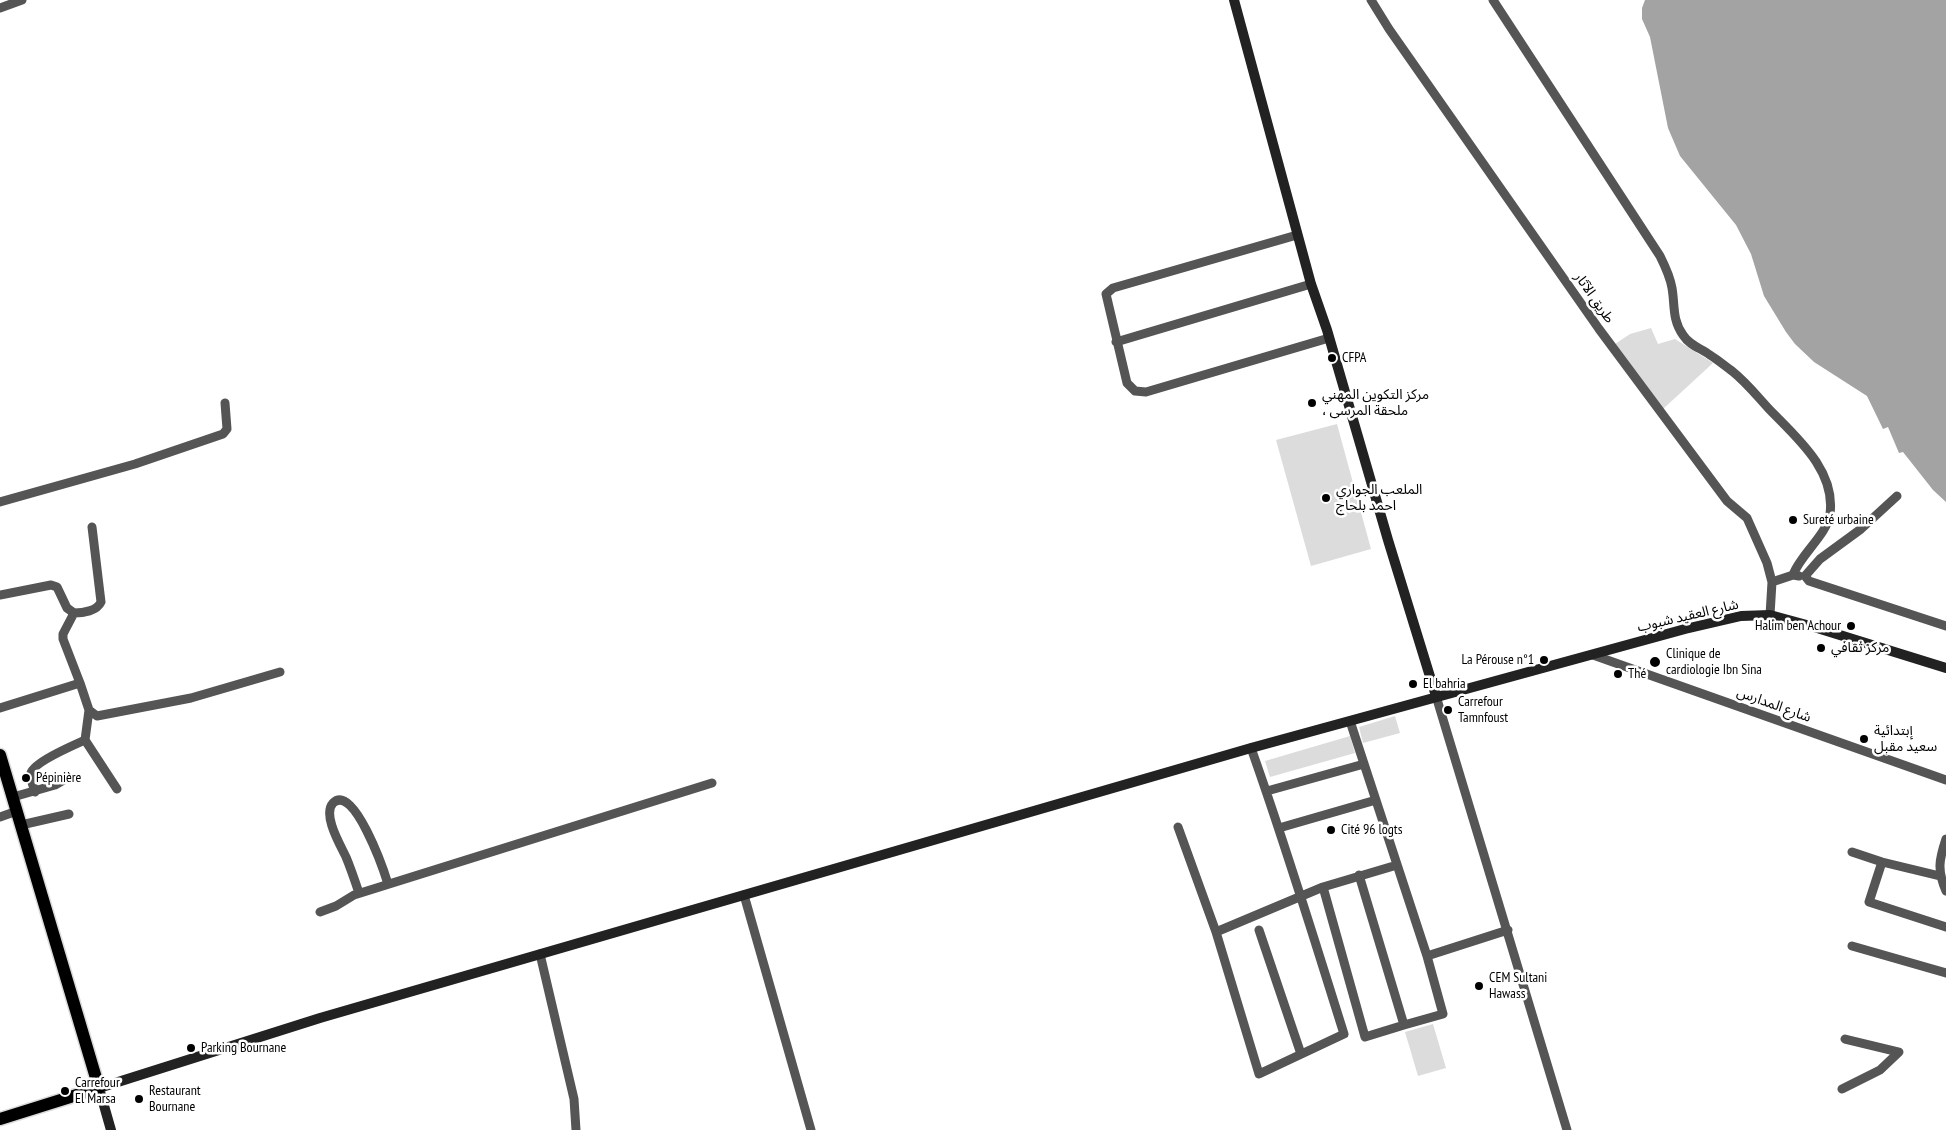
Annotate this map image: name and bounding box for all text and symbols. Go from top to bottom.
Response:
street label: طريق الآثار [1571,269,1617,327]
place label: CFPA [1342,350,1366,366]
marker: CFPA [1326,352,1338,364]
place label: مركز التكوين المهني ، ملحقة المرسى [1322,387,1429,420]
marker: مركز التكوين المهني ، ملحقة المرسى [1306,397,1318,409]
place label: الملعب الجواري احمد بلحاج [1336,482,1422,514]
marker: الملعب الجواري احمد بلحاج [1320,492,1332,504]
place label: Sureté urbaine [1803,512,1874,528]
marker: Sureté urbaine [1787,514,1799,526]
street label: شارع العقيد شبوب [1636,596,1740,636]
place label: Halim ben Achour [1755,618,1841,634]
marker: Halim ben Achour [1845,620,1857,632]
place label: مركز ثقافي [1831,640,1889,656]
marker: مركز ثقافي [1815,642,1827,654]
place label: Clinique de cardiologie Ibn Sina [1666,646,1762,679]
place label: La Pérouse n°1 [1461,652,1534,668]
marker: La Pérouse n°1 [1538,654,1550,666]
marker: Clinique de cardiologie Ibn Sina [1648,655,1662,669]
place label: Thé [1628,666,1646,682]
marker: Thé [1612,668,1624,680]
place label: El bahria [1423,676,1466,692]
marker: El bahria [1407,678,1419,690]
street label: شارع المدارس [1735,684,1813,726]
place label: Carrefour Tamnfoust [1458,694,1508,726]
marker: Carrefour Tamnfoust [1442,704,1454,716]
place label: إبتدائية سعيد مقبل [1874,723,1937,756]
marker: إبتدائية سعيد مقبل [1858,733,1870,745]
place label: Pépinière [36,770,81,786]
marker: Pépinière [20,772,32,784]
place label: Cité 96 logts [1341,822,1402,838]
marker: Cité 96 logts [1325,824,1337,836]
place label: CEM Sultani Hawass [1489,970,1547,1002]
marker: CEM Sultani Hawass [1473,980,1485,992]
place label: Parking Bournane [201,1040,286,1056]
marker: Parking Bournane [185,1042,197,1054]
place label: Carrefour El Marsa [75,1075,120,1108]
place label: Restaurant Bournane [149,1083,201,1116]
marker: Carrefour El Marsa [59,1085,71,1097]
marker: Restaurant Bournane [133,1093,145,1105]

